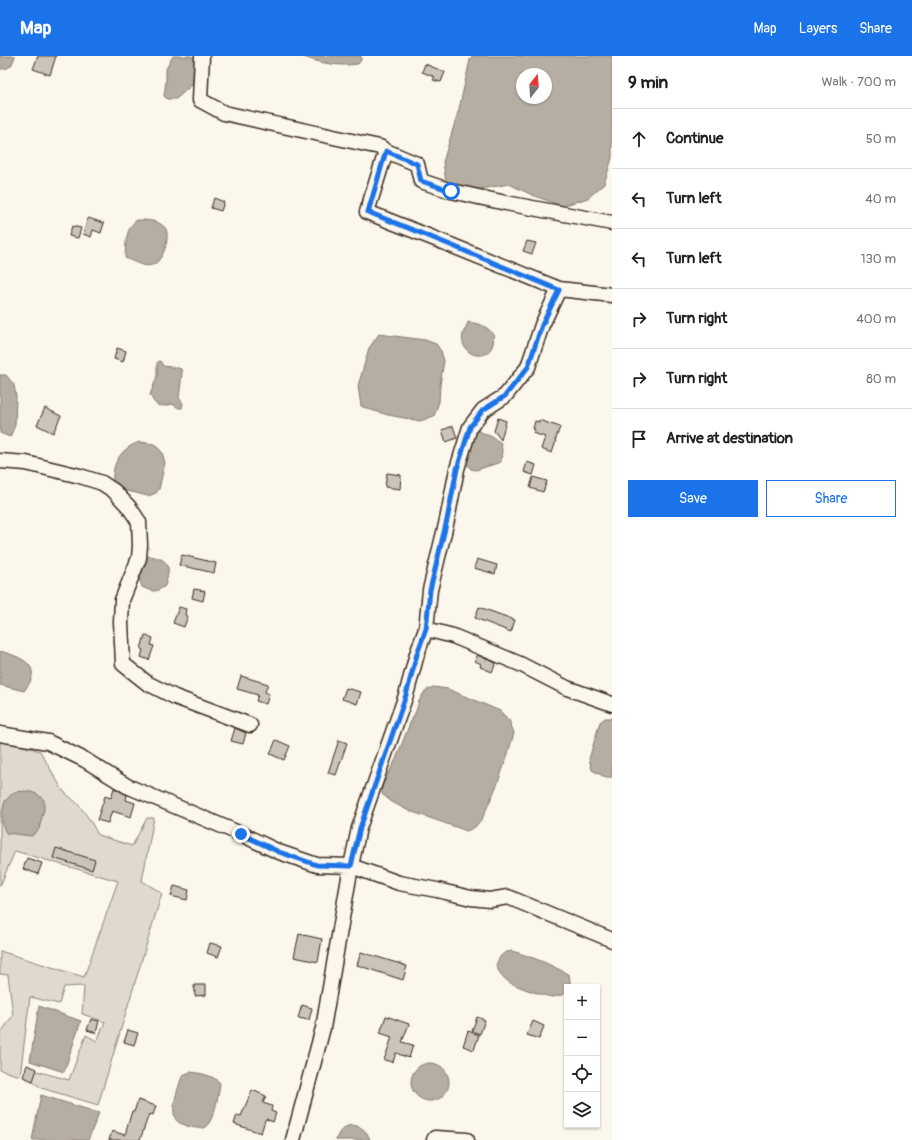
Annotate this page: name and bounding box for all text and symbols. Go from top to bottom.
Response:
text: Map [20,16,51,40]
text: Map [754,20,777,37]
text: Layers [799,20,837,37]
text: Share [859,20,892,37]
north arrow [516,68,552,104]
text: 9 min [628,72,668,93]
text: Walk · 700 m [821,74,896,90]
icon: ahead [628,128,650,150]
text: Continue [666,129,724,148]
text: 50 m [866,131,896,147]
route start [442,182,460,200]
icon: left [628,188,650,210]
text: Turn left [666,189,722,208]
text: 40 m [865,191,896,207]
icon: left [628,248,650,270]
text: Turn left [666,249,722,268]
text: 130 m [860,251,896,267]
icon: right [628,308,650,330]
text: Turn right [666,309,727,328]
text: 400 m [856,311,896,327]
icon: right [628,368,650,390]
text: Turn right [666,369,727,388]
text: 80 m [866,371,896,387]
icon: arrive [628,428,650,450]
text: Arrive at destination [666,429,793,448]
button: Save [628,480,758,517]
button: Share [766,480,896,517]
route end [232,825,250,843]
map controls [564,984,600,1128]
button: + [564,984,600,1020]
button: − [564,1020,600,1056]
button: locate [564,1056,600,1092]
button: layers [564,1092,600,1128]

